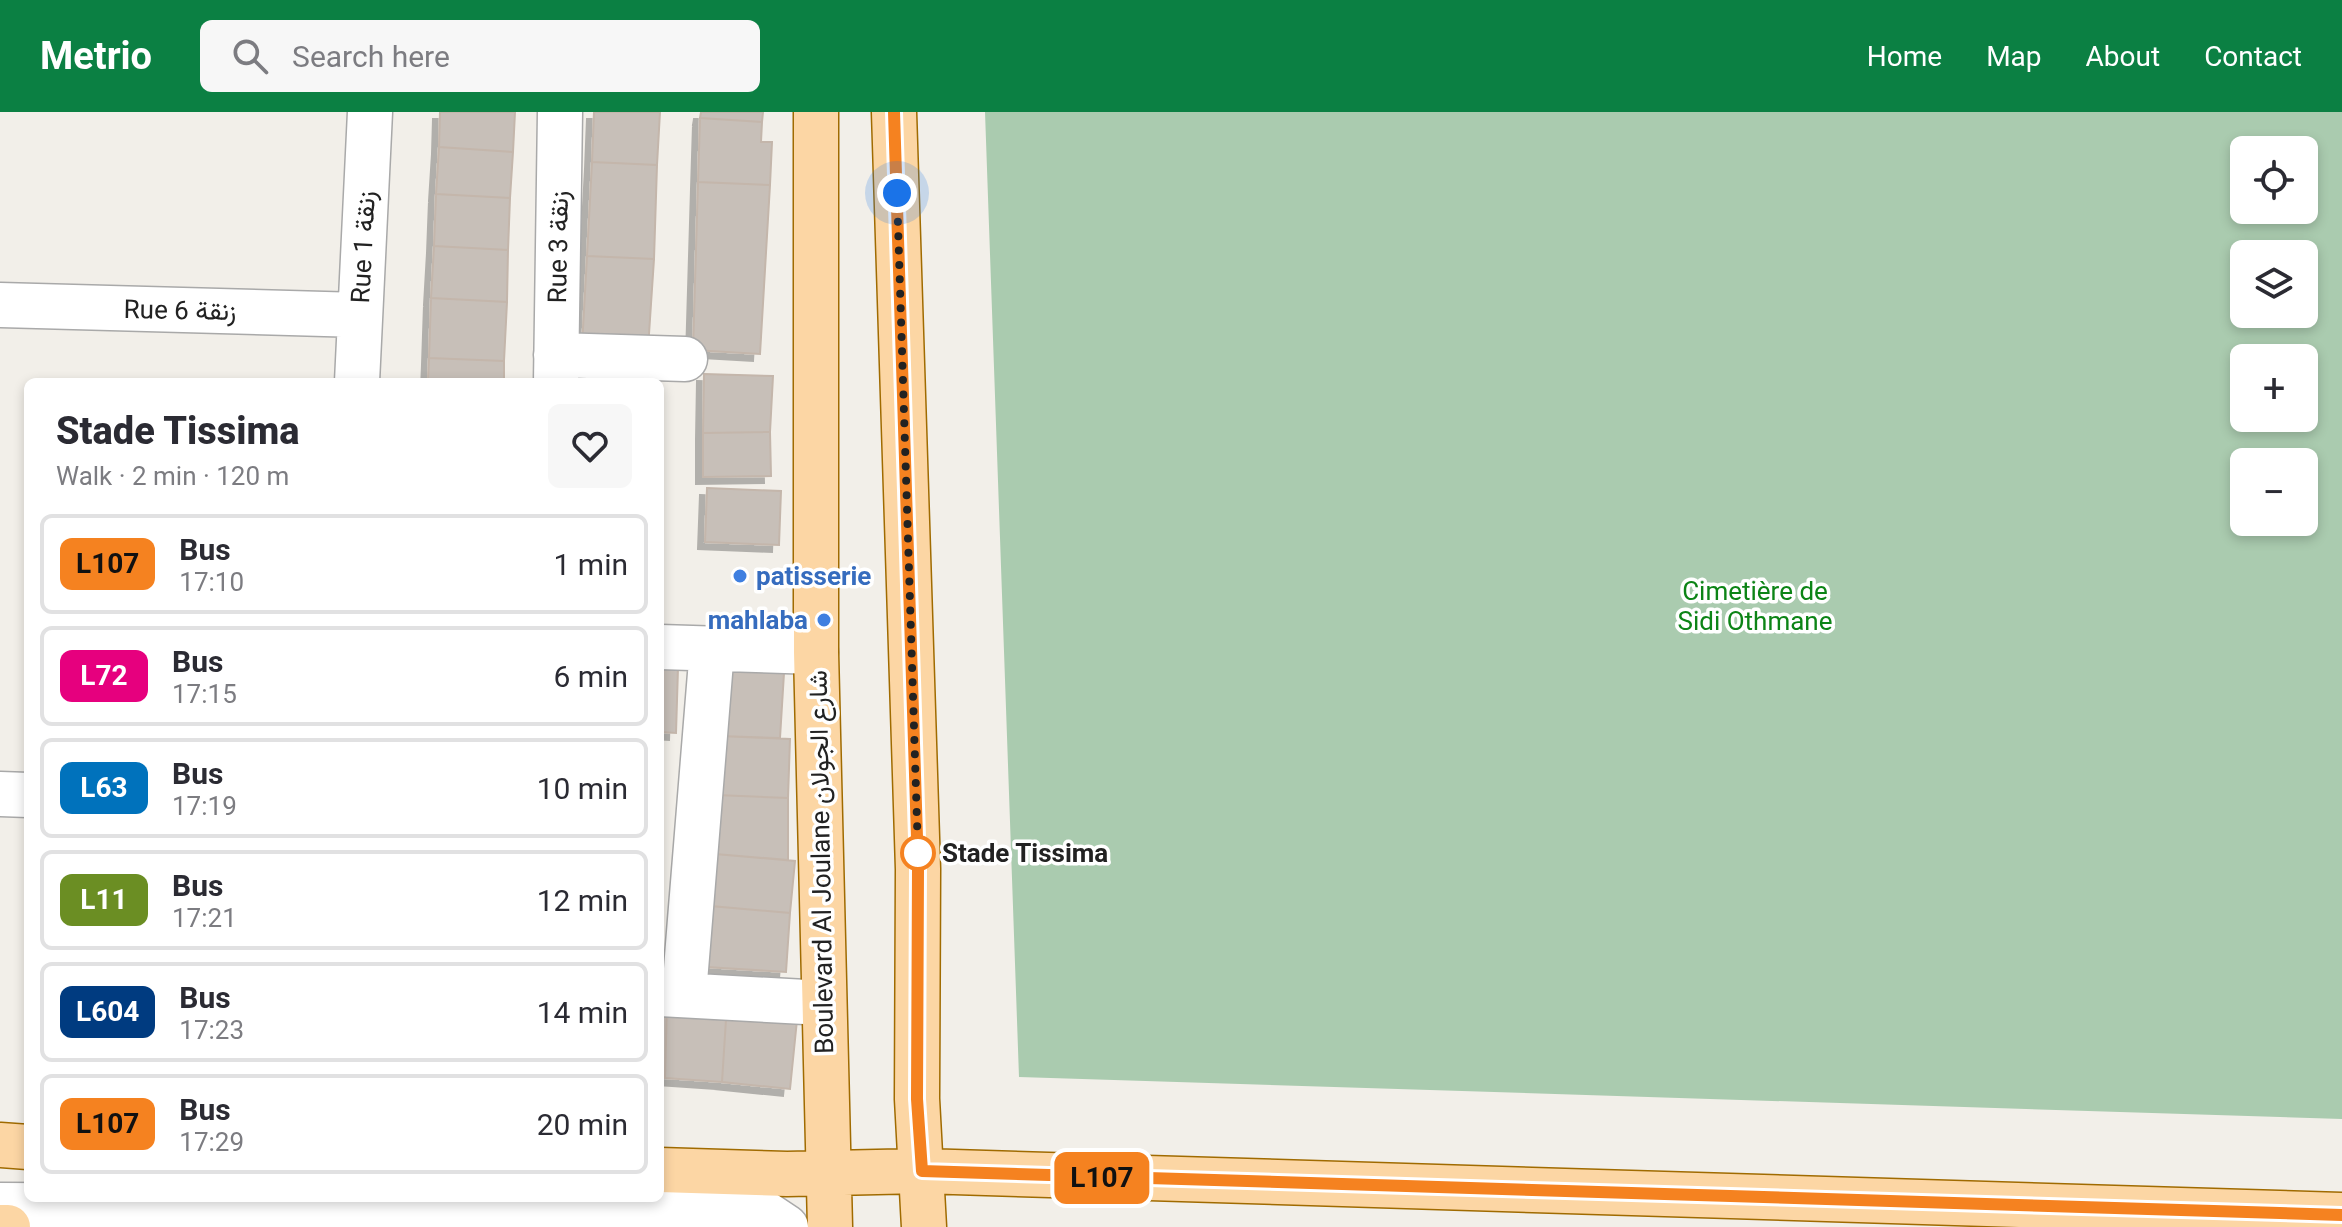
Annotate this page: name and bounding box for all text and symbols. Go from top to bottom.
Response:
search box [200,20,760,92]
text: Metrio [40,34,152,78]
icon: search [228,34,272,78]
text: Search here [292,39,450,74]
text: Home [1867,40,1942,73]
text: Map [1986,40,2042,73]
text: About [2086,40,2160,73]
text: Contact [2204,40,2302,73]
map controls [2230,136,2318,536]
button: locate [2230,136,2318,224]
your location [877,173,917,213]
street label: Rue 1 زنقة [345,190,382,304]
street label: Rue 3 زنقة [542,190,575,304]
button: layers [2230,240,2318,328]
street label: Rue 6 زنقة [123,294,237,327]
button: + [2230,344,2318,432]
button: heart [548,404,632,488]
text: Stade Tissima [56,409,300,453]
button: − [2230,448,2318,536]
text: Walk · 2 min · 120 m [56,461,289,491]
text: Bus [179,532,231,567]
text: L107 [76,547,139,580]
text: 1 min [554,547,628,582]
place label: patisserie [756,561,871,591]
text: 17:10 [179,567,244,597]
marker: patisserie [731,567,749,585]
park label: Cimetière de Sidi Othmane [1678,576,1833,636]
place label: mahlaba [708,605,808,635]
marker: mahlaba [815,611,833,629]
text: Bus [172,644,223,679]
text: L72 [80,659,128,692]
text: 6 min [554,659,628,694]
street label: Boulevard Al Joulane شارع الجولان [803,670,842,1054]
text: 17:15 [172,679,237,709]
text: Bus [172,756,223,791]
text: L63 [80,771,128,804]
text: 10 min [537,771,628,806]
text: 17:19 [172,791,237,821]
marker: Stade Tissima [901,836,935,870]
place label: Stade Tissima [942,838,1108,868]
text: Bus [172,868,223,903]
text: L11 [80,883,128,916]
text: 12 min [537,883,628,918]
text: 17:21 [172,903,237,933]
text: Bus [179,980,231,1015]
text: L604 [76,995,139,1028]
text: 14 min [537,995,628,1030]
text: 17:23 [179,1015,244,1045]
text: Bus [179,1092,231,1127]
text: L107 [76,1107,139,1140]
text: 20 min [537,1107,628,1142]
text: 17:29 [179,1127,244,1157]
line badge: L107 [1046,1152,1158,1204]
text: L107 [1070,1161,1134,1194]

